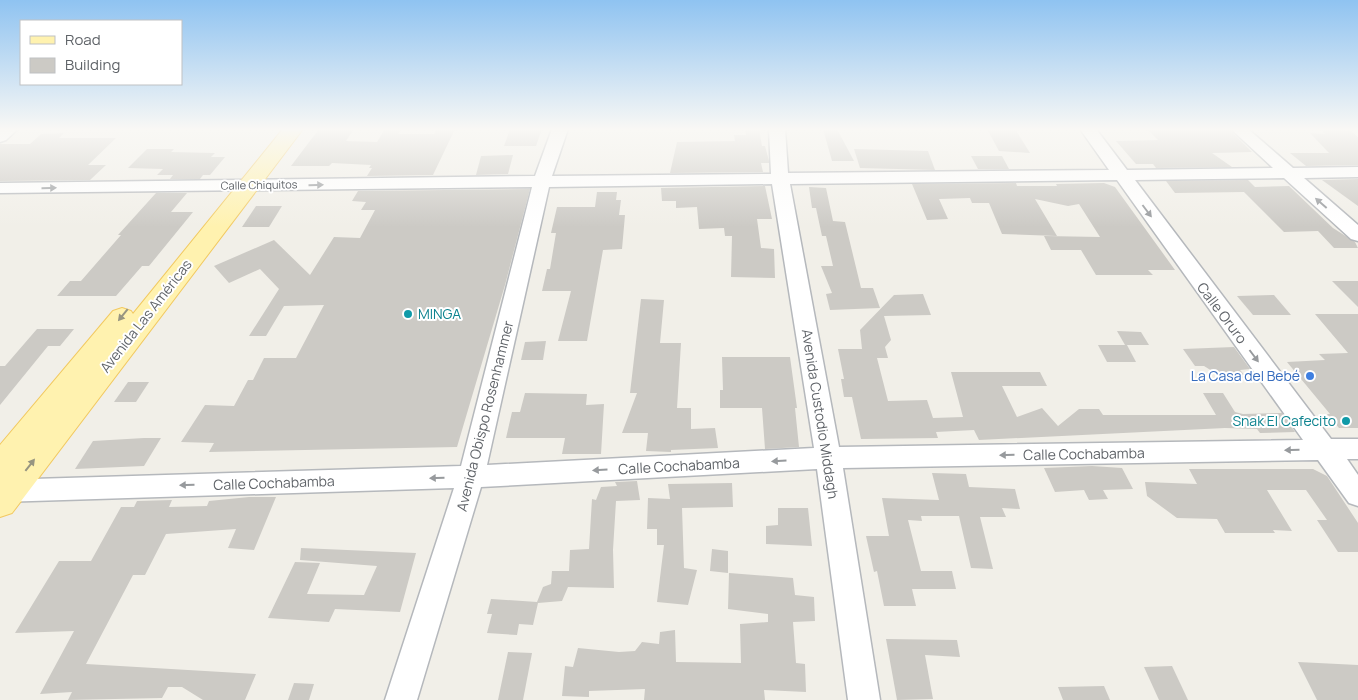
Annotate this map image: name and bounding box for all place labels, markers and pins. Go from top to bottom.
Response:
place label: MINGA [418,304,461,323]
marker: MINGA [402,308,414,320]
place label: La Casa del Bebé [1191,366,1300,385]
marker: La Casa del Bebé [1304,370,1316,382]
place label: Snak El Cafecito [1232,411,1336,430]
marker: Snak El Cafecito [1340,415,1352,427]

